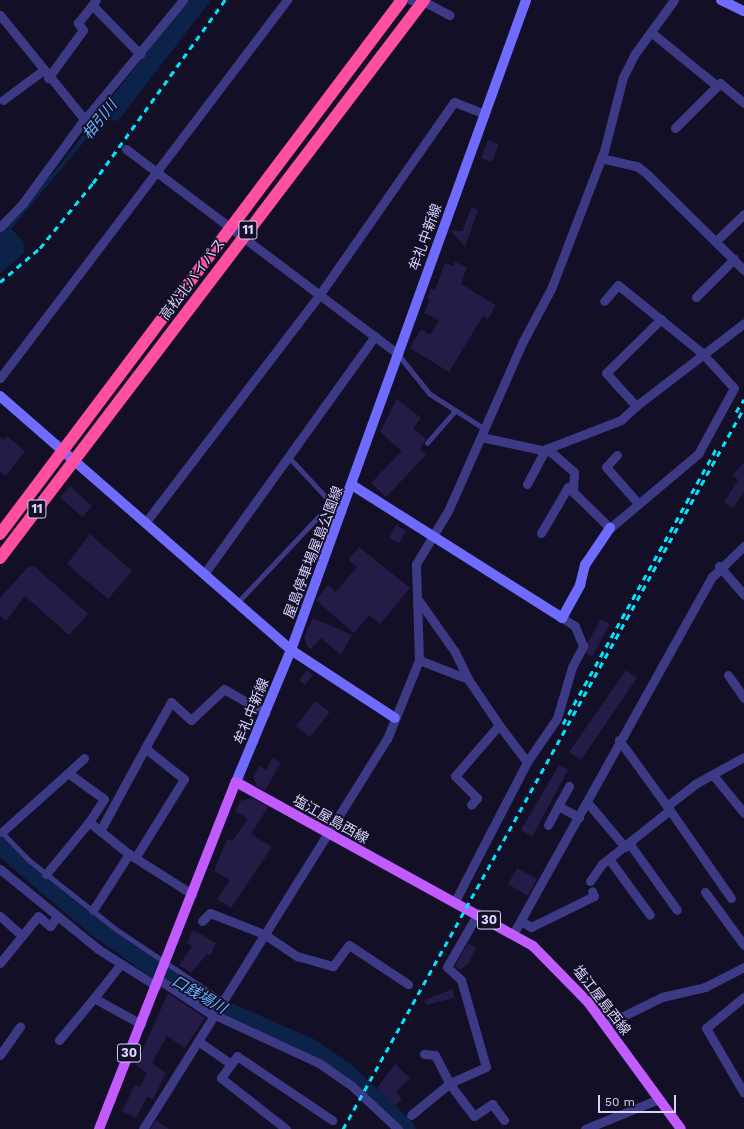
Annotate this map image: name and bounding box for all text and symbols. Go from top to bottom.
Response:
water label: 相引川 [79,97,121,143]
street label: 牟礼中新線 [405,201,445,273]
road number: 11 [238,219,258,241]
street label: 高松北バイパス [156,235,228,323]
street label: 屋島停車場屋島公園線 [280,484,346,620]
road number: 11 [27,498,47,520]
street label: 牟礼中新線 [230,675,272,747]
street label: 塩江屋島西線 [290,791,372,847]
road number: 30 [476,909,502,931]
street label: 塩江屋島西線 [570,962,634,1038]
water label: 口銭場川 [169,972,229,1018]
road number: 30 [116,1042,142,1064]
scale bar [600,1087,678,1113]
text: 50 m [605,1095,635,1109]

